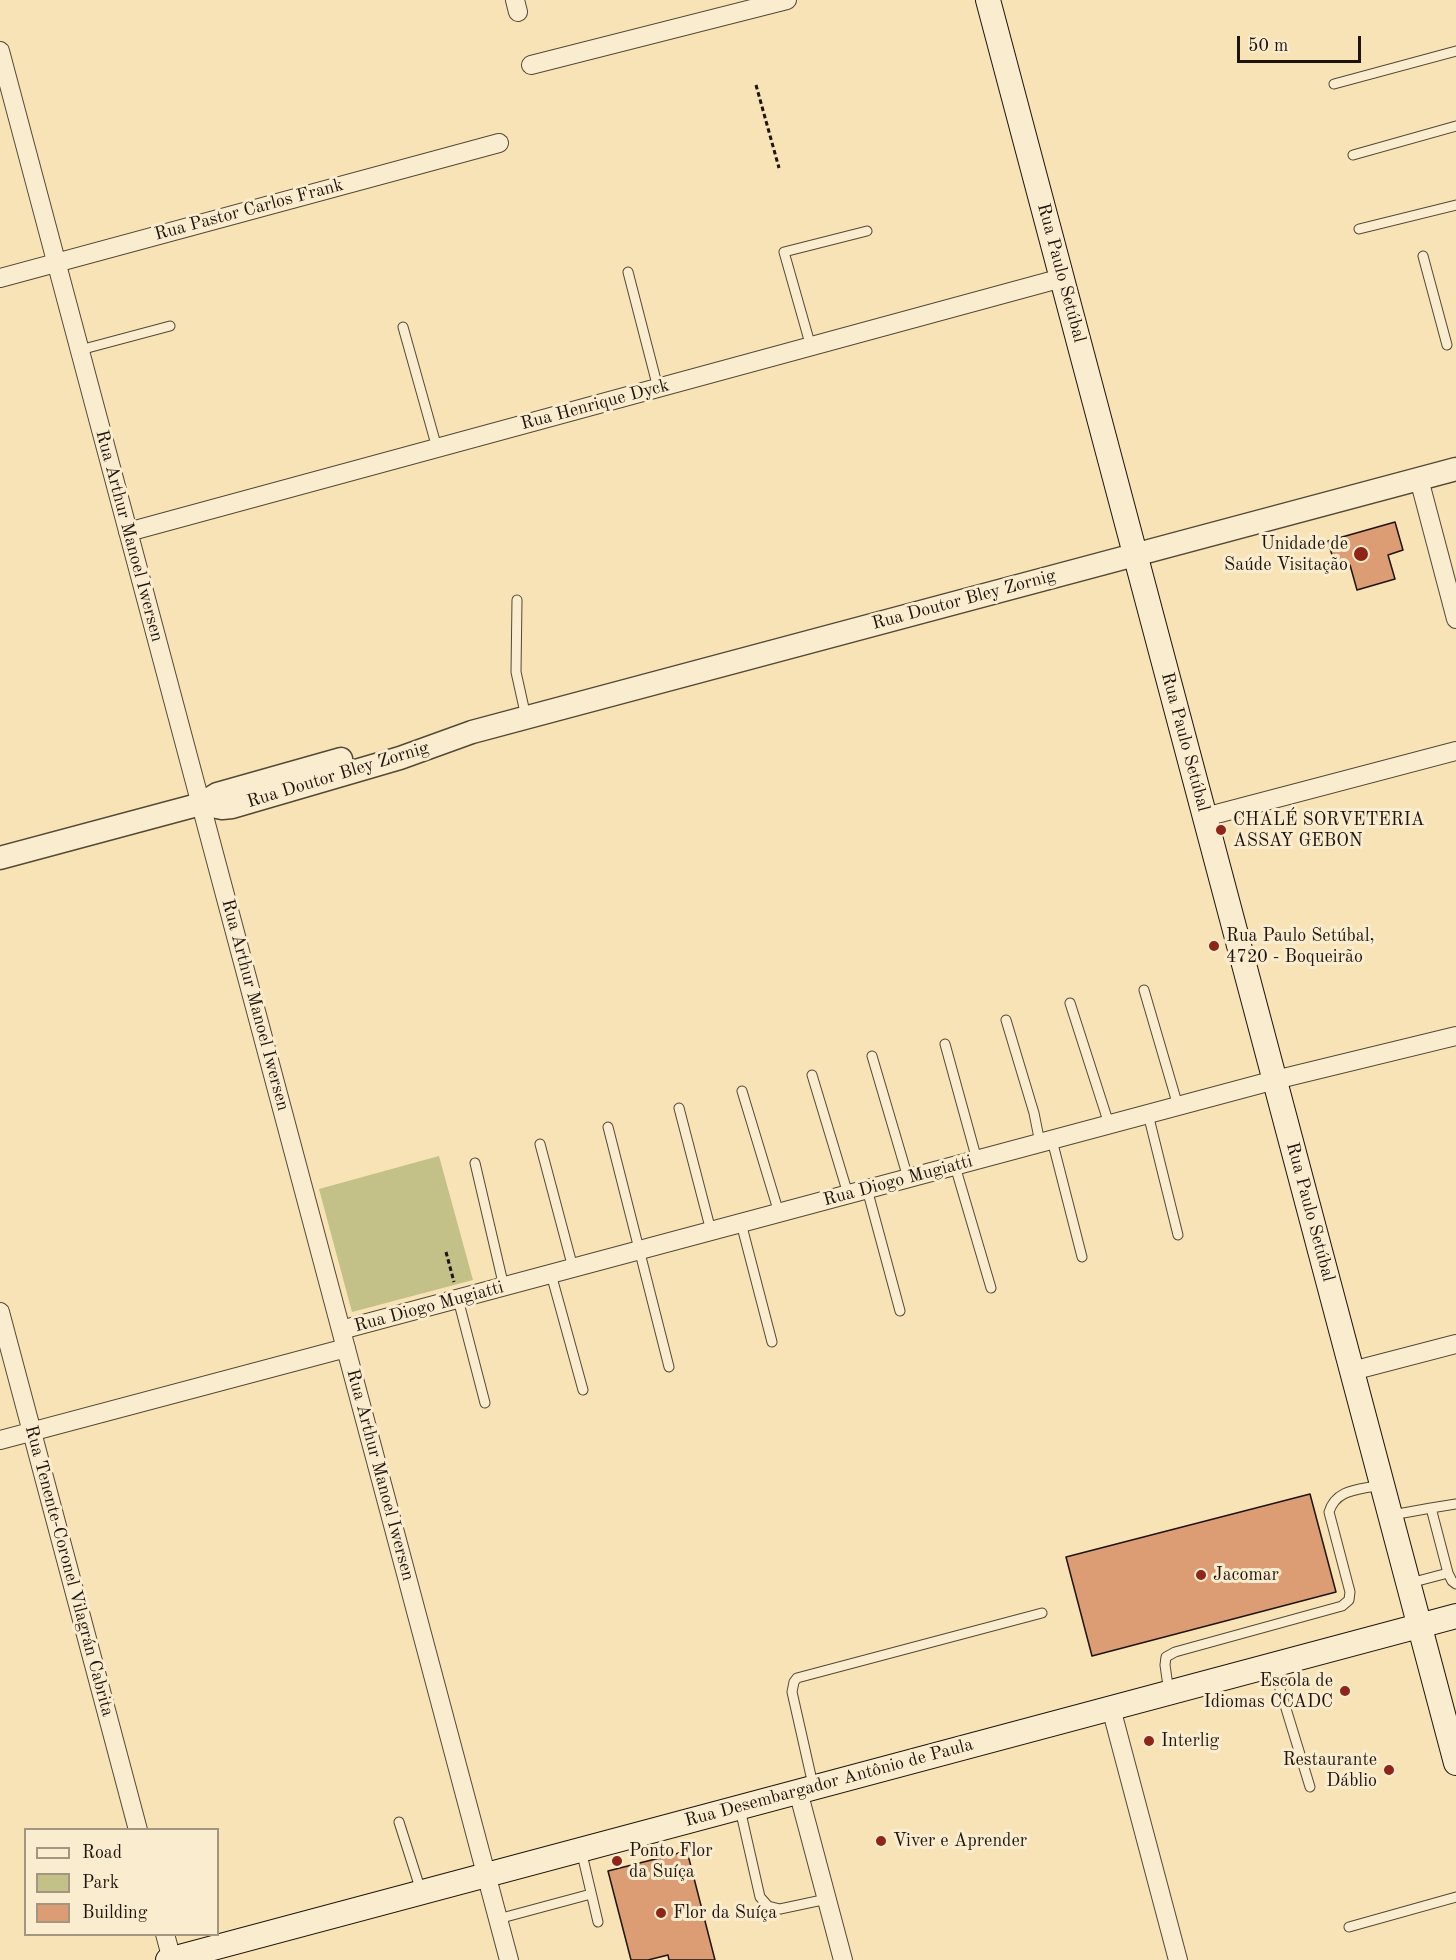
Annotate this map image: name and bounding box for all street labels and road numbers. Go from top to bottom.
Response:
street label: Rua Pastor Carlos Frank [152,174,346,246]
street label: Rua Paulo Setúbal [1032,201,1090,345]
street label: Rua Henrique Dyck [518,375,672,435]
street label: Rua Arthur Manoel Iwersen [90,428,168,644]
street label: Rua Doutor Bley Zornig [870,565,1058,635]
street label: Rua Paulo Setúbal [1156,670,1214,814]
street label: Rua Doutor Bley Zornig [244,737,432,813]
street label: Rua Arthur Manoel Iwersen [216,897,294,1113]
street label: Rua Paulo Setúbal [1281,1140,1339,1284]
street label: Rua Diogo Mugiatti [821,1151,975,1211]
street label: Rua Diogo Mugiatti [352,1277,506,1337]
street label: Rua Arthur Manoel Iwersen [341,1367,419,1583]
street label: Rua Tenente-Coronel Vilagrán Cabrita [20,1423,118,1719]
street label: Rua Desembargador Antônio de Paula [682,1734,976,1832]

